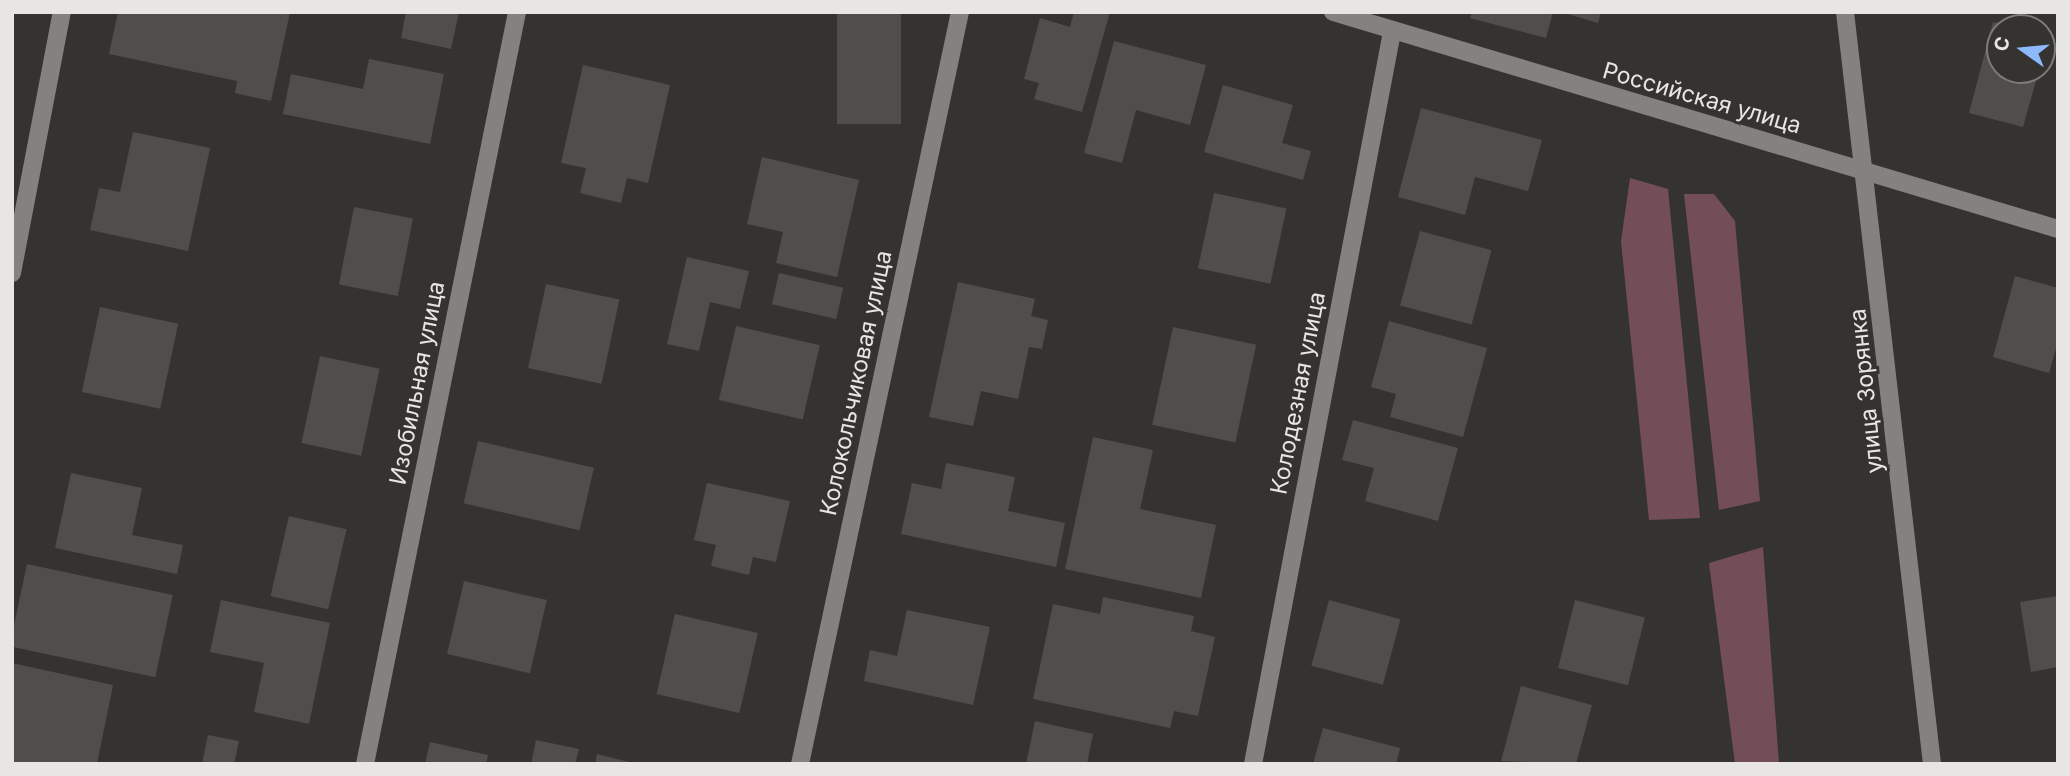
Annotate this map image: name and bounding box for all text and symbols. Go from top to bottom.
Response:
north arrow [1986,14,2056,84]
text: С [1989,34,2015,54]
street label: Российская улица [1600,56,1804,140]
street label: Колокольчиковая улица [814,248,898,518]
street label: Изобильная улица [384,279,450,487]
street label: Колодезная улица [1265,289,1331,497]
street label: улица Зорянка [1844,307,1888,475]

